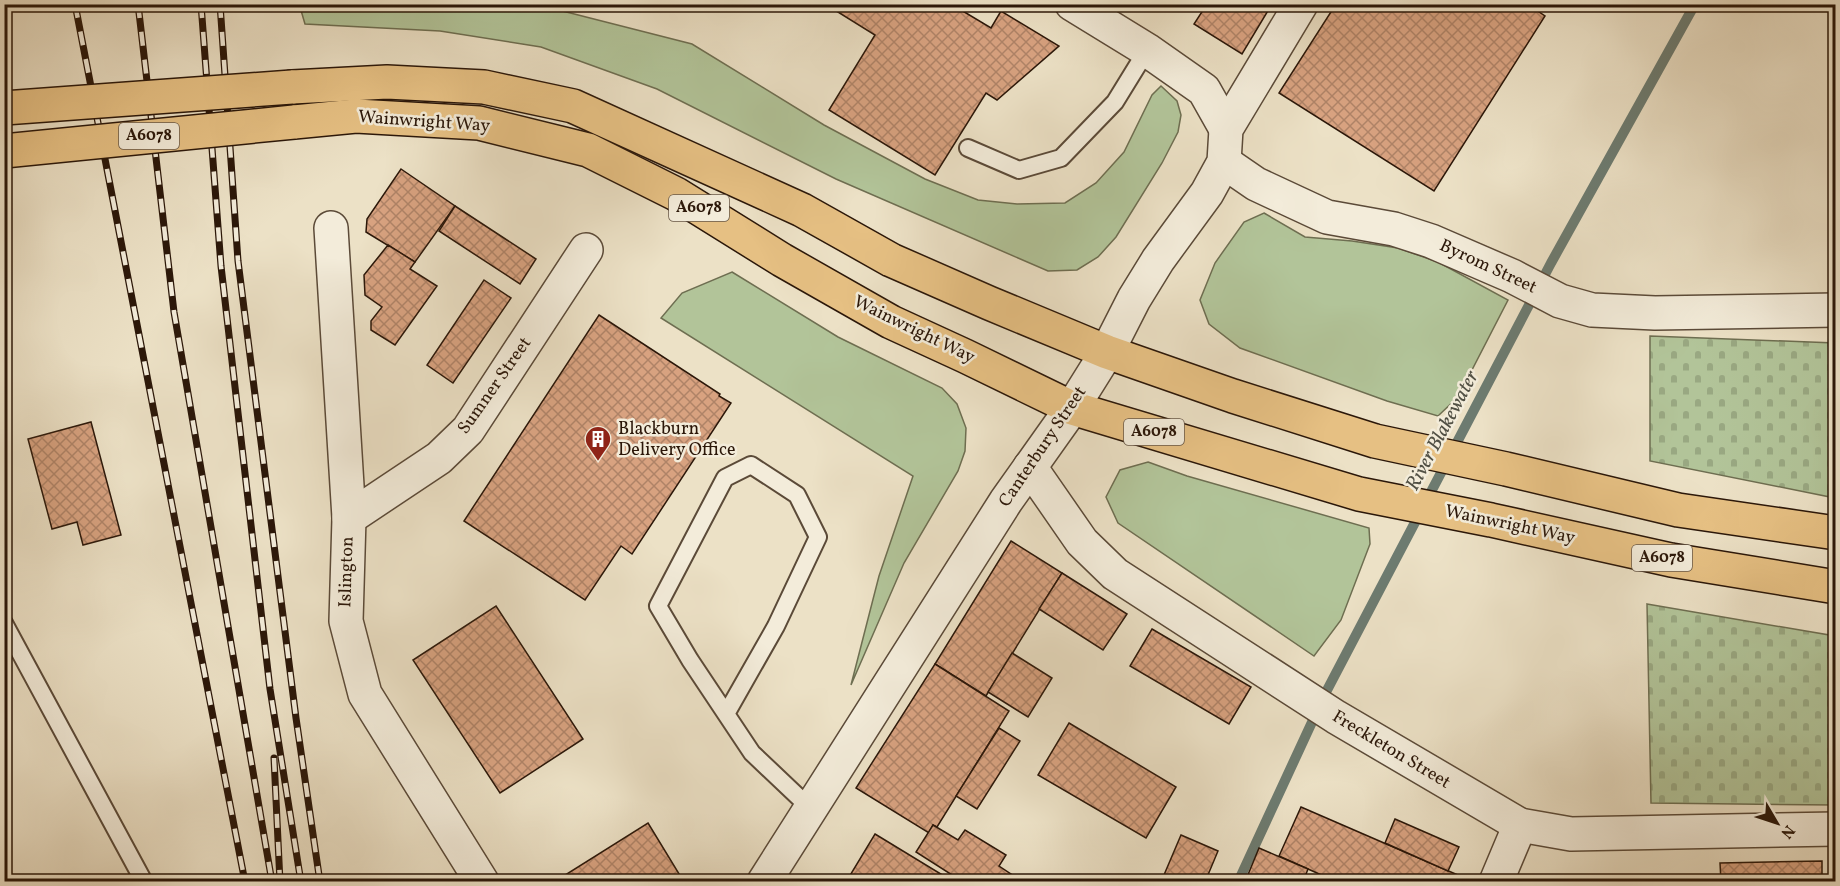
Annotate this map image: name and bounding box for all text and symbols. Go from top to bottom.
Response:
street label: Wainwright Way [357,105,491,139]
road number: A6078 [119,123,179,149]
road number: A6078 [669,195,729,221]
street label: Byrom Street [1435,234,1541,300]
street label: Wainwright Way [849,290,979,370]
street label: Sumner Street [452,332,538,440]
water label: River Blakewater [1400,366,1487,496]
street label: Canterbury Street [993,381,1093,513]
place label: Blackburn Delivery Office [618,417,736,463]
road number: A6078 [1124,419,1184,445]
building icon: Blackburn Delivery Office [583,424,613,462]
street label: Wainwright Way [1443,499,1578,551]
street label: Islington [333,536,361,608]
road number: A6078 [1632,545,1692,571]
street label: Freckleton Street [1327,705,1455,795]
north arrow [1747,793,1807,853]
text: N [1775,820,1799,843]

